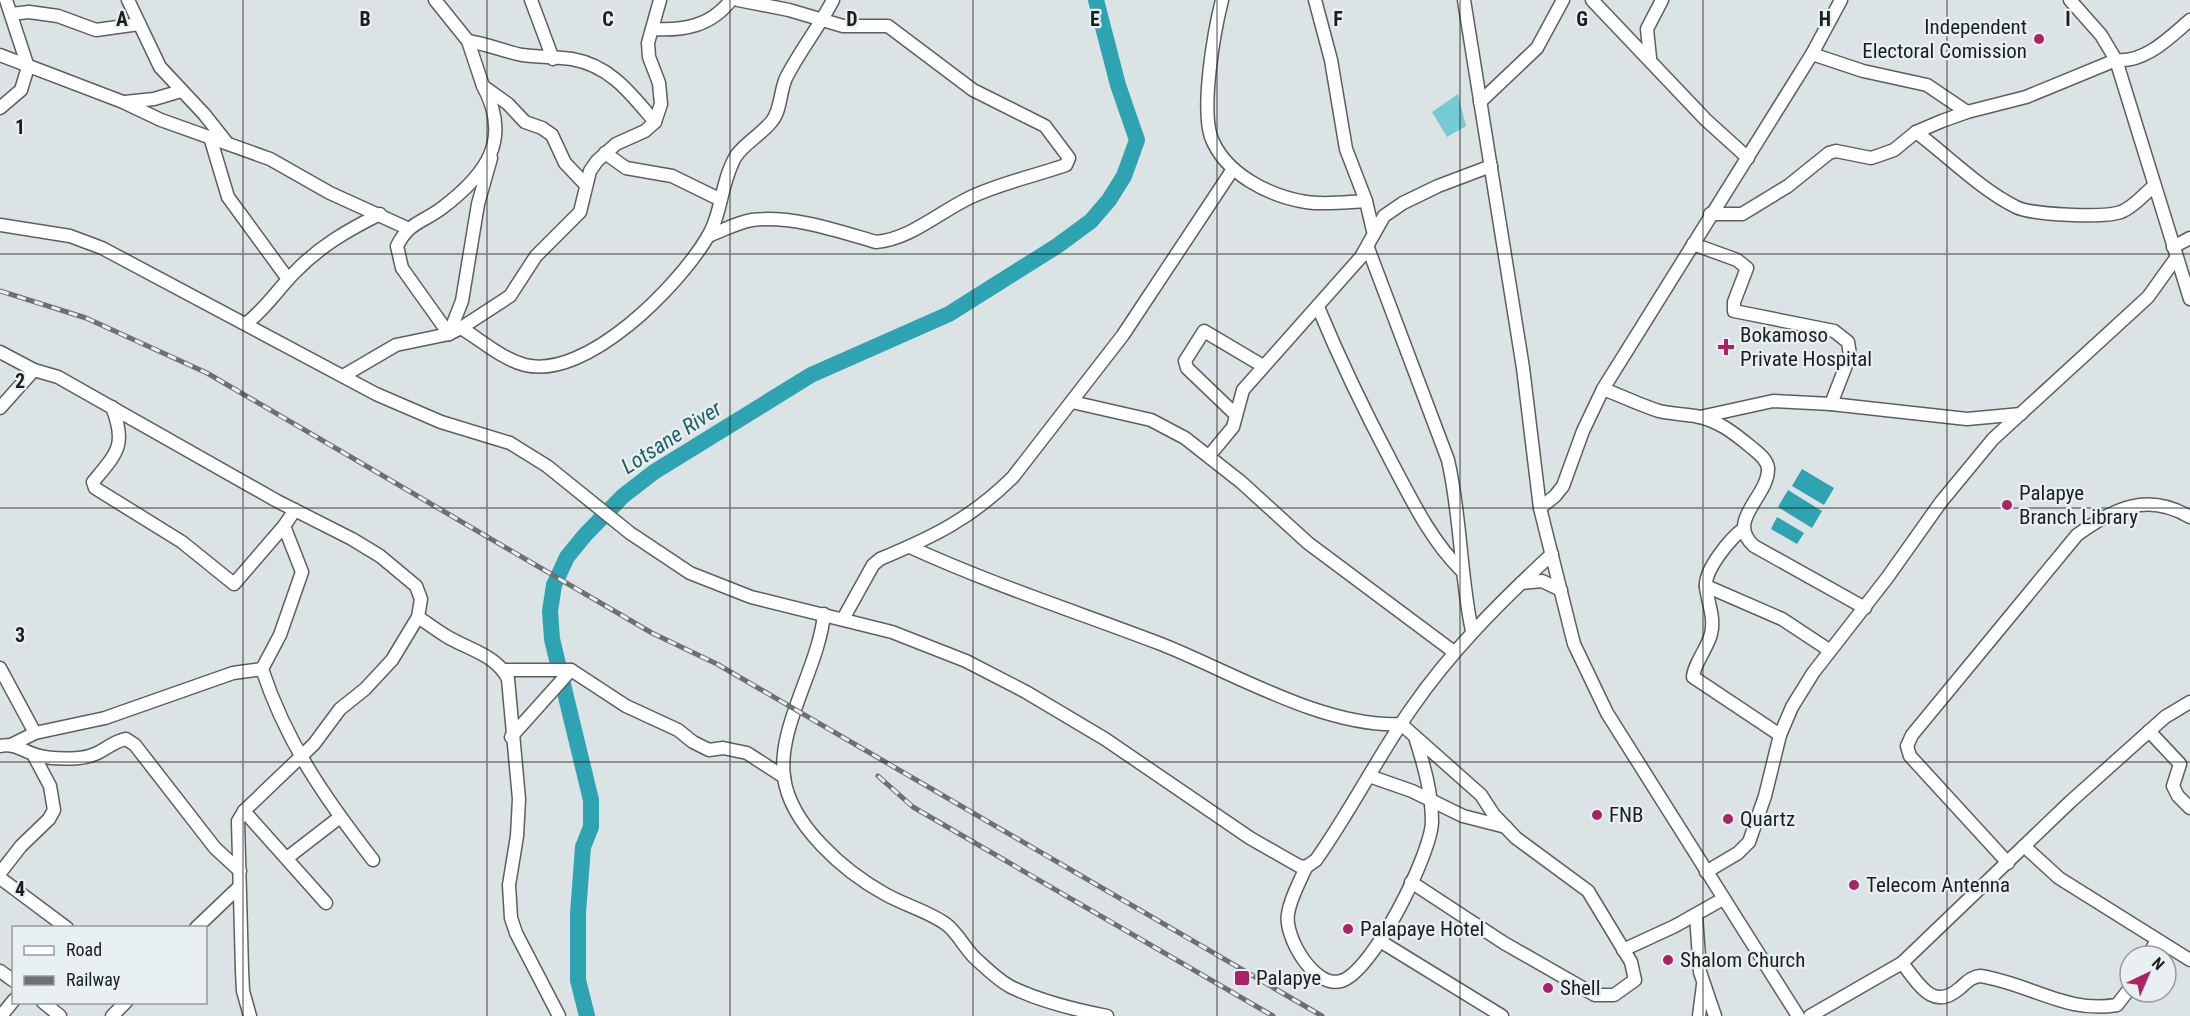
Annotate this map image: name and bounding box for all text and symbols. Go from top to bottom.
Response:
text: A [116,7,128,31]
text: B [359,7,371,31]
text: C [602,7,614,31]
text: D [846,7,858,31]
text: E [1090,7,1100,31]
text: F [1333,7,1343,31]
text: G [1576,7,1588,31]
text: H [1819,7,1831,31]
text: I [2065,7,2071,31]
place label: Independent Electoral Comission [1862,15,2027,63]
marker: Independent Electoral Comission [2032,32,2046,46]
text: 1 [15,115,25,139]
place label: Bokamoso Private Hospital [1740,323,1872,371]
marker: Bokamoso Private Hospital [1717,338,1735,356]
text: 2 [15,369,25,393]
water label: Lotsane River [617,396,726,479]
place label: Palapye Branch Library [2019,481,2138,529]
marker: Palapye Branch Library [2000,498,2014,512]
text: 3 [15,623,25,647]
place label: FNB [1609,803,1644,827]
place label: Quartz [1740,807,1795,831]
marker: FNB [1590,808,1604,822]
marker: Quartz [1721,812,1735,826]
place label: Telecom Antenna [1866,873,2010,897]
text: 4 [15,877,25,901]
marker: Telecom Antenna [1847,878,1861,892]
place label: Palapaye Hotel [1360,917,1484,941]
marker: Palapaye Hotel [1341,922,1355,936]
legend [12,926,207,1004]
text: Road [66,939,102,960]
north arrow [2118,944,2178,1004]
place label: Shalom Church [1680,948,1805,972]
marker: Shalom Church [1661,953,1675,967]
text: N [2148,953,2168,974]
place label: Palapye [1256,966,1321,990]
text: Railway [66,969,121,990]
marker: Palapye [1233,969,1251,987]
place label: Shell [1560,976,1601,1000]
marker: Shell [1541,981,1555,995]

